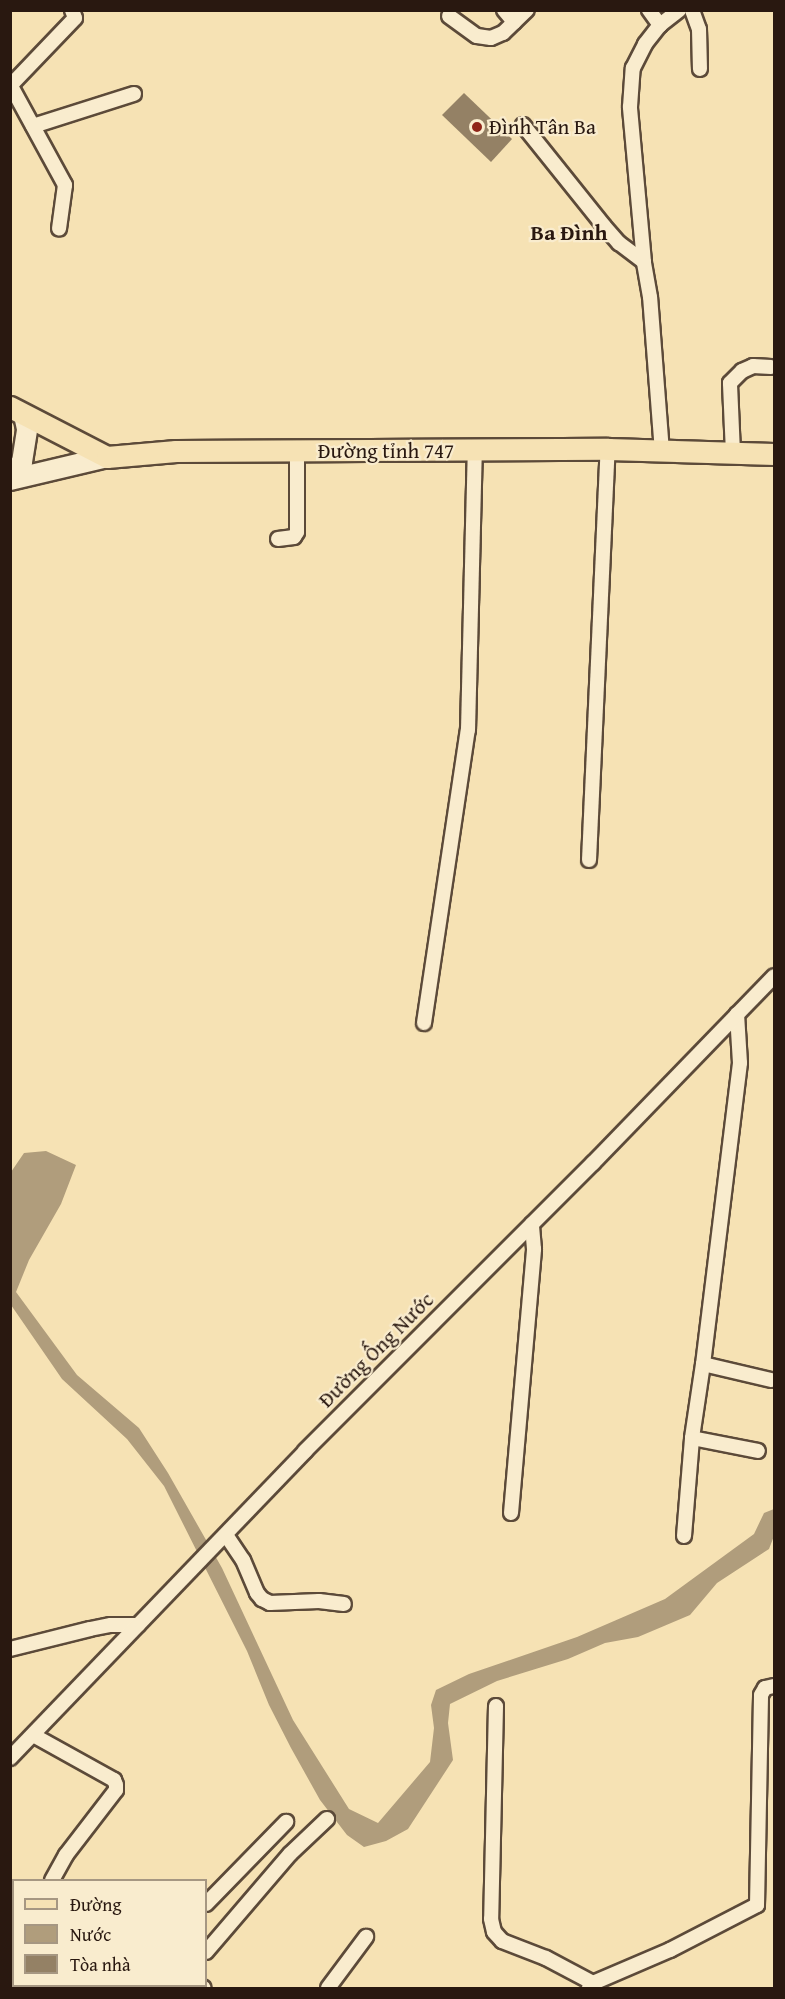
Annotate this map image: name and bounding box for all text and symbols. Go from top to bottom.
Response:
place label: Đình Tân Ba [489,114,596,140]
marker: Đình Tân Ba [470,120,484,134]
district label: Ba Đình [531,220,607,246]
street label: Đường tỉnh 747 [318,438,454,464]
street label: Đường Ống Nước [313,1287,439,1413]
legend [12,1879,207,1987]
text: Đường [70,1891,121,1918]
text: Nước [70,1921,111,1948]
text: Tòa nhà [70,1951,130,1978]

